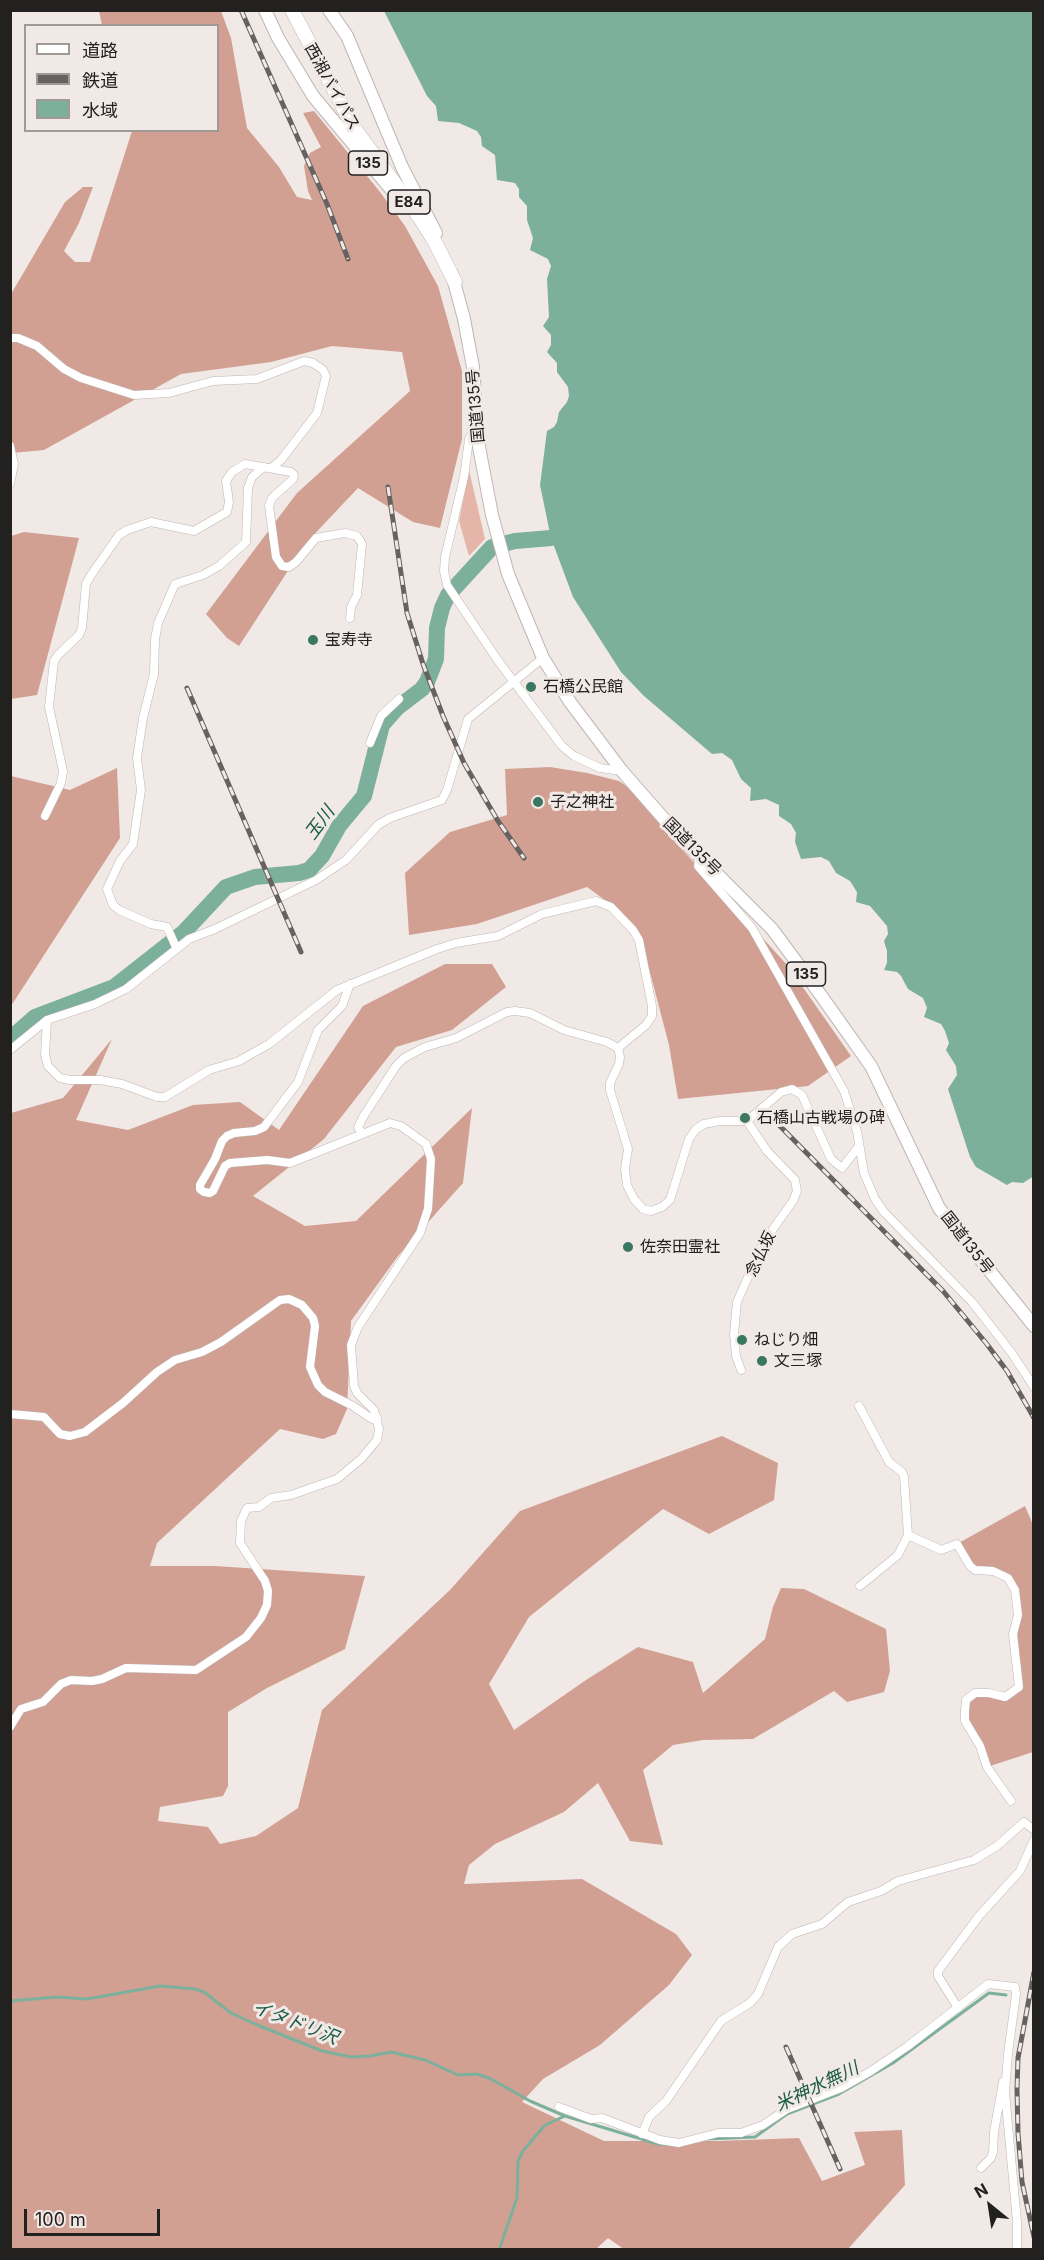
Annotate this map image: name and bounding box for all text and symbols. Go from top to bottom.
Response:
legend [24,24,219,132]
text: 道路 [82,40,118,61]
street label: 西湘バイパス [300,40,364,134]
text: 鉄道 [82,70,118,91]
text: 水域 [82,100,118,121]
road number: 135 [348,151,388,175]
road number: E84 [388,190,430,214]
street label: 国道135号 [463,368,489,444]
place label: 宝寿寺 [325,630,373,650]
marker: 宝寿寺 [306,633,320,647]
place label: 石橋公民館 [543,677,623,697]
marker: 石橋公民館 [524,680,538,694]
place label: 子之神社 [550,792,614,812]
marker: 子之神社 [531,795,545,809]
water label: 玉川 [301,802,339,844]
street label: 国道135号 [659,814,725,880]
road number: 135 [786,962,826,986]
place label: 石橋山古戦場の碑 [757,1108,885,1128]
marker: 石橋山古戦場の碑 [738,1111,752,1125]
street label: 国道135号 [937,1208,997,1278]
street label: 念仏坂 [742,1228,780,1280]
place label: 佐奈田霊社 [640,1237,720,1257]
marker: 佐奈田霊社 [621,1240,635,1254]
place label: ねじり畑 [754,1330,818,1350]
marker: ねじり畑 [735,1333,749,1347]
place label: 文三塚 [774,1351,822,1371]
marker: 文三塚 [755,1354,769,1368]
water label: イタドリ沢 [249,1997,341,2049]
water label: 米神水無川 [772,2058,862,2116]
north arrow [960,2176,1020,2236]
text: N [971,2179,991,2202]
scale bar [27,2197,164,2235]
text: 100 m [35,2209,86,2230]

